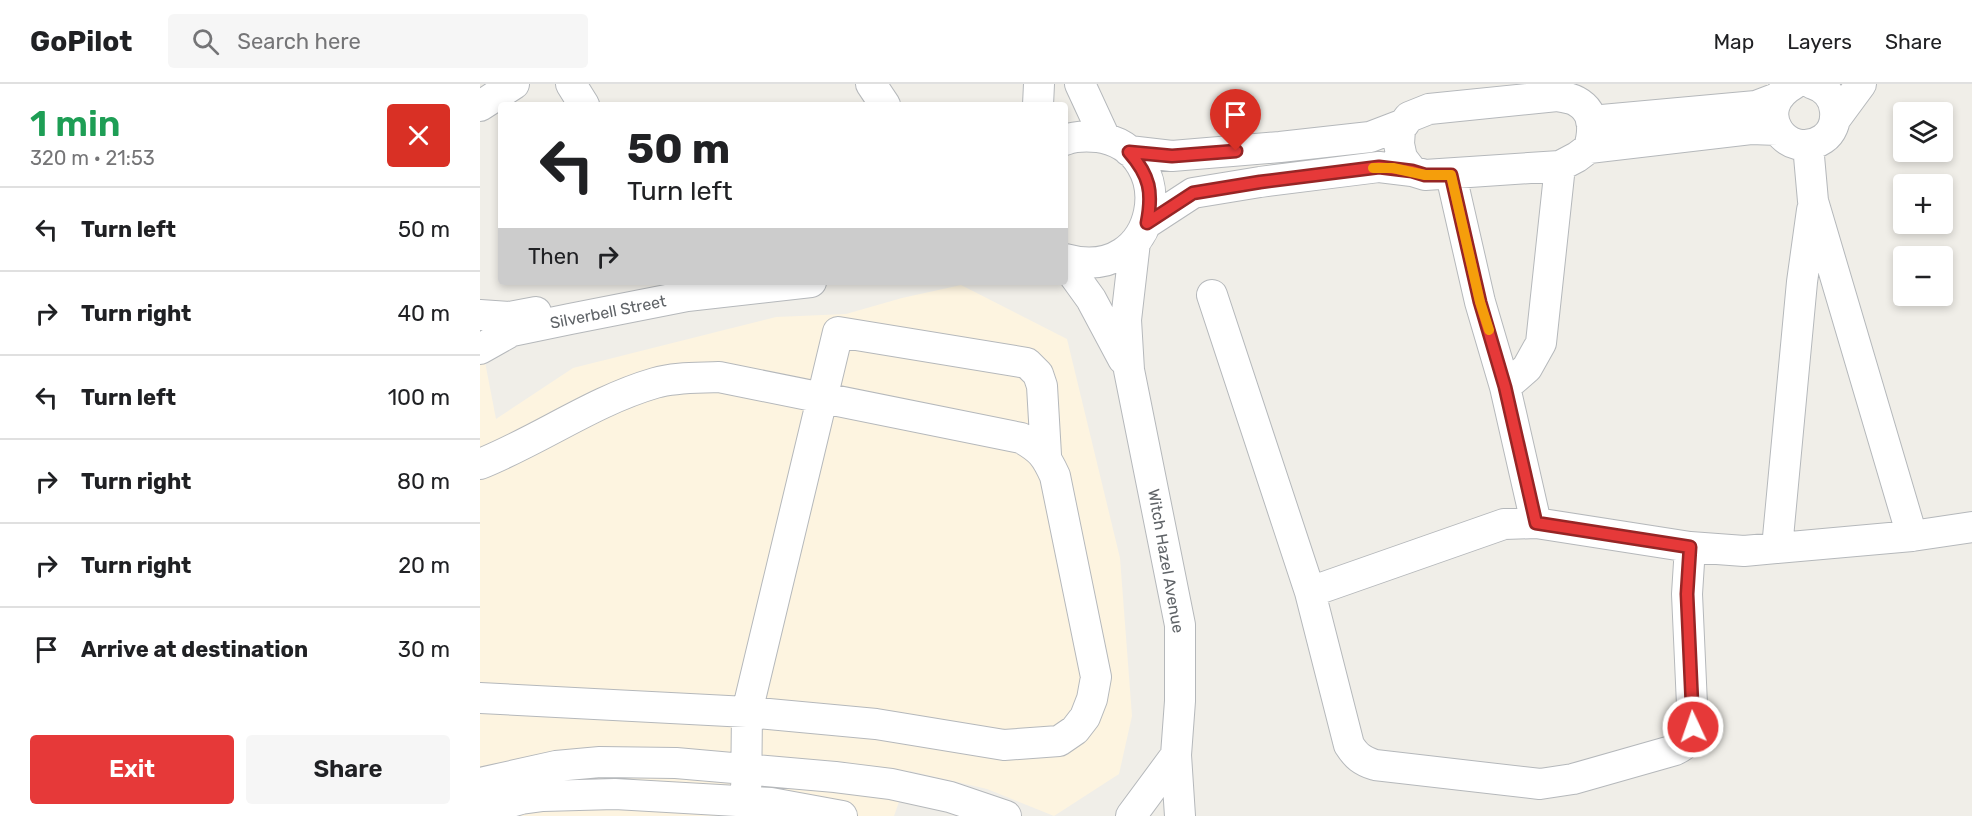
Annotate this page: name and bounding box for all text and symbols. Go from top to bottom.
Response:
search box [168,14,588,68]
text: GoPilot [30,25,132,58]
icon: search [189,25,222,58]
text: Search here [237,28,361,55]
text: Map [1713,29,1754,54]
text: Layers [1787,29,1852,54]
text: Share [1885,29,1942,54]
pin [1210,89,1261,151]
icon: arrive [1219,98,1252,131]
text: 1 min [30,102,121,145]
map controls [1893,102,1953,306]
button: layers [1893,102,1953,162]
button: close [387,104,450,167]
text: 50 m [627,124,730,174]
icon: left [528,126,606,204]
text: 320 m · 21:53 [30,146,155,170]
button: + [1893,174,1953,234]
text: Turn left [627,175,732,207]
icon: left [30,213,63,246]
text: Turn left [81,216,176,243]
text: 50 m [398,216,450,243]
icon: right [591,240,624,273]
text: Then [528,243,579,270]
button: − [1893,246,1953,306]
street label: Silverbell Street [548,291,668,333]
icon: right [30,297,63,330]
text: Turn right [81,300,191,327]
text: 40 m [397,300,450,327]
icon: left [30,381,63,414]
text: Turn left [81,384,176,411]
text: 100 m [388,384,450,411]
icon: right [30,465,63,498]
text: Turn right [81,468,191,495]
text: 80 m [397,468,450,495]
street label: Witch Hazel Avenue [1144,487,1188,635]
icon: right [30,549,63,582]
text: Turn right [81,552,191,579]
text: 20 m [398,552,450,579]
icon: arrive [30,633,63,666]
text: Arrive at destination [81,636,308,663]
text: 30 m [398,636,450,663]
position arrow [1661,695,1725,759]
button: Exit [30,735,234,804]
button: Share [246,735,450,804]

